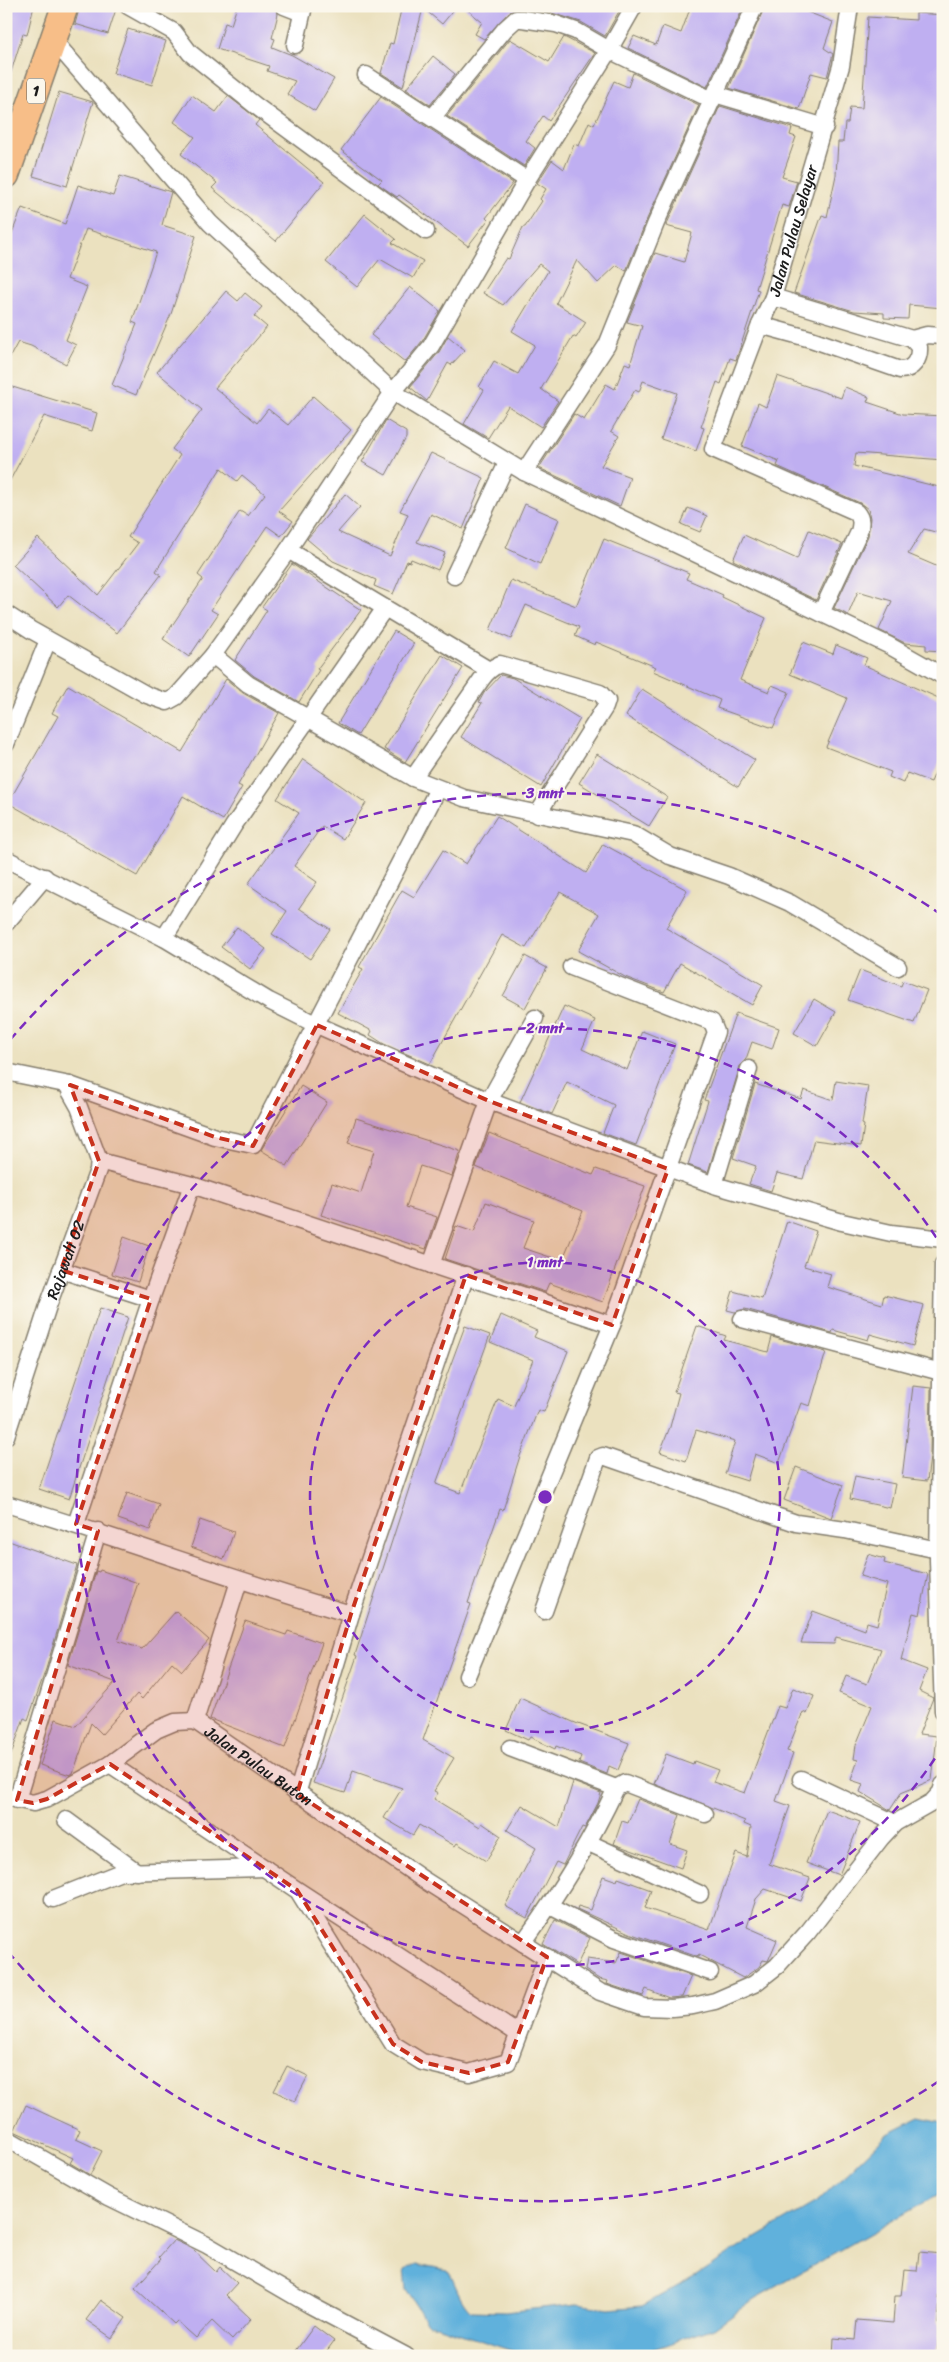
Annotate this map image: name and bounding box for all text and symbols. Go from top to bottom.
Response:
road number: 1 [27,78,45,104]
street label: Jalan Pulau Selayar [759,160,826,301]
text: 3 mnt [525,780,565,806]
text: 2 mnt [525,1015,565,1041]
street label: Rajawali 02 [37,1216,93,1303]
text: 1 mnt [527,1249,564,1275]
centre of rings [536,1488,554,1506]
street label: Jalan Pulau Buton [198,1717,320,1814]

